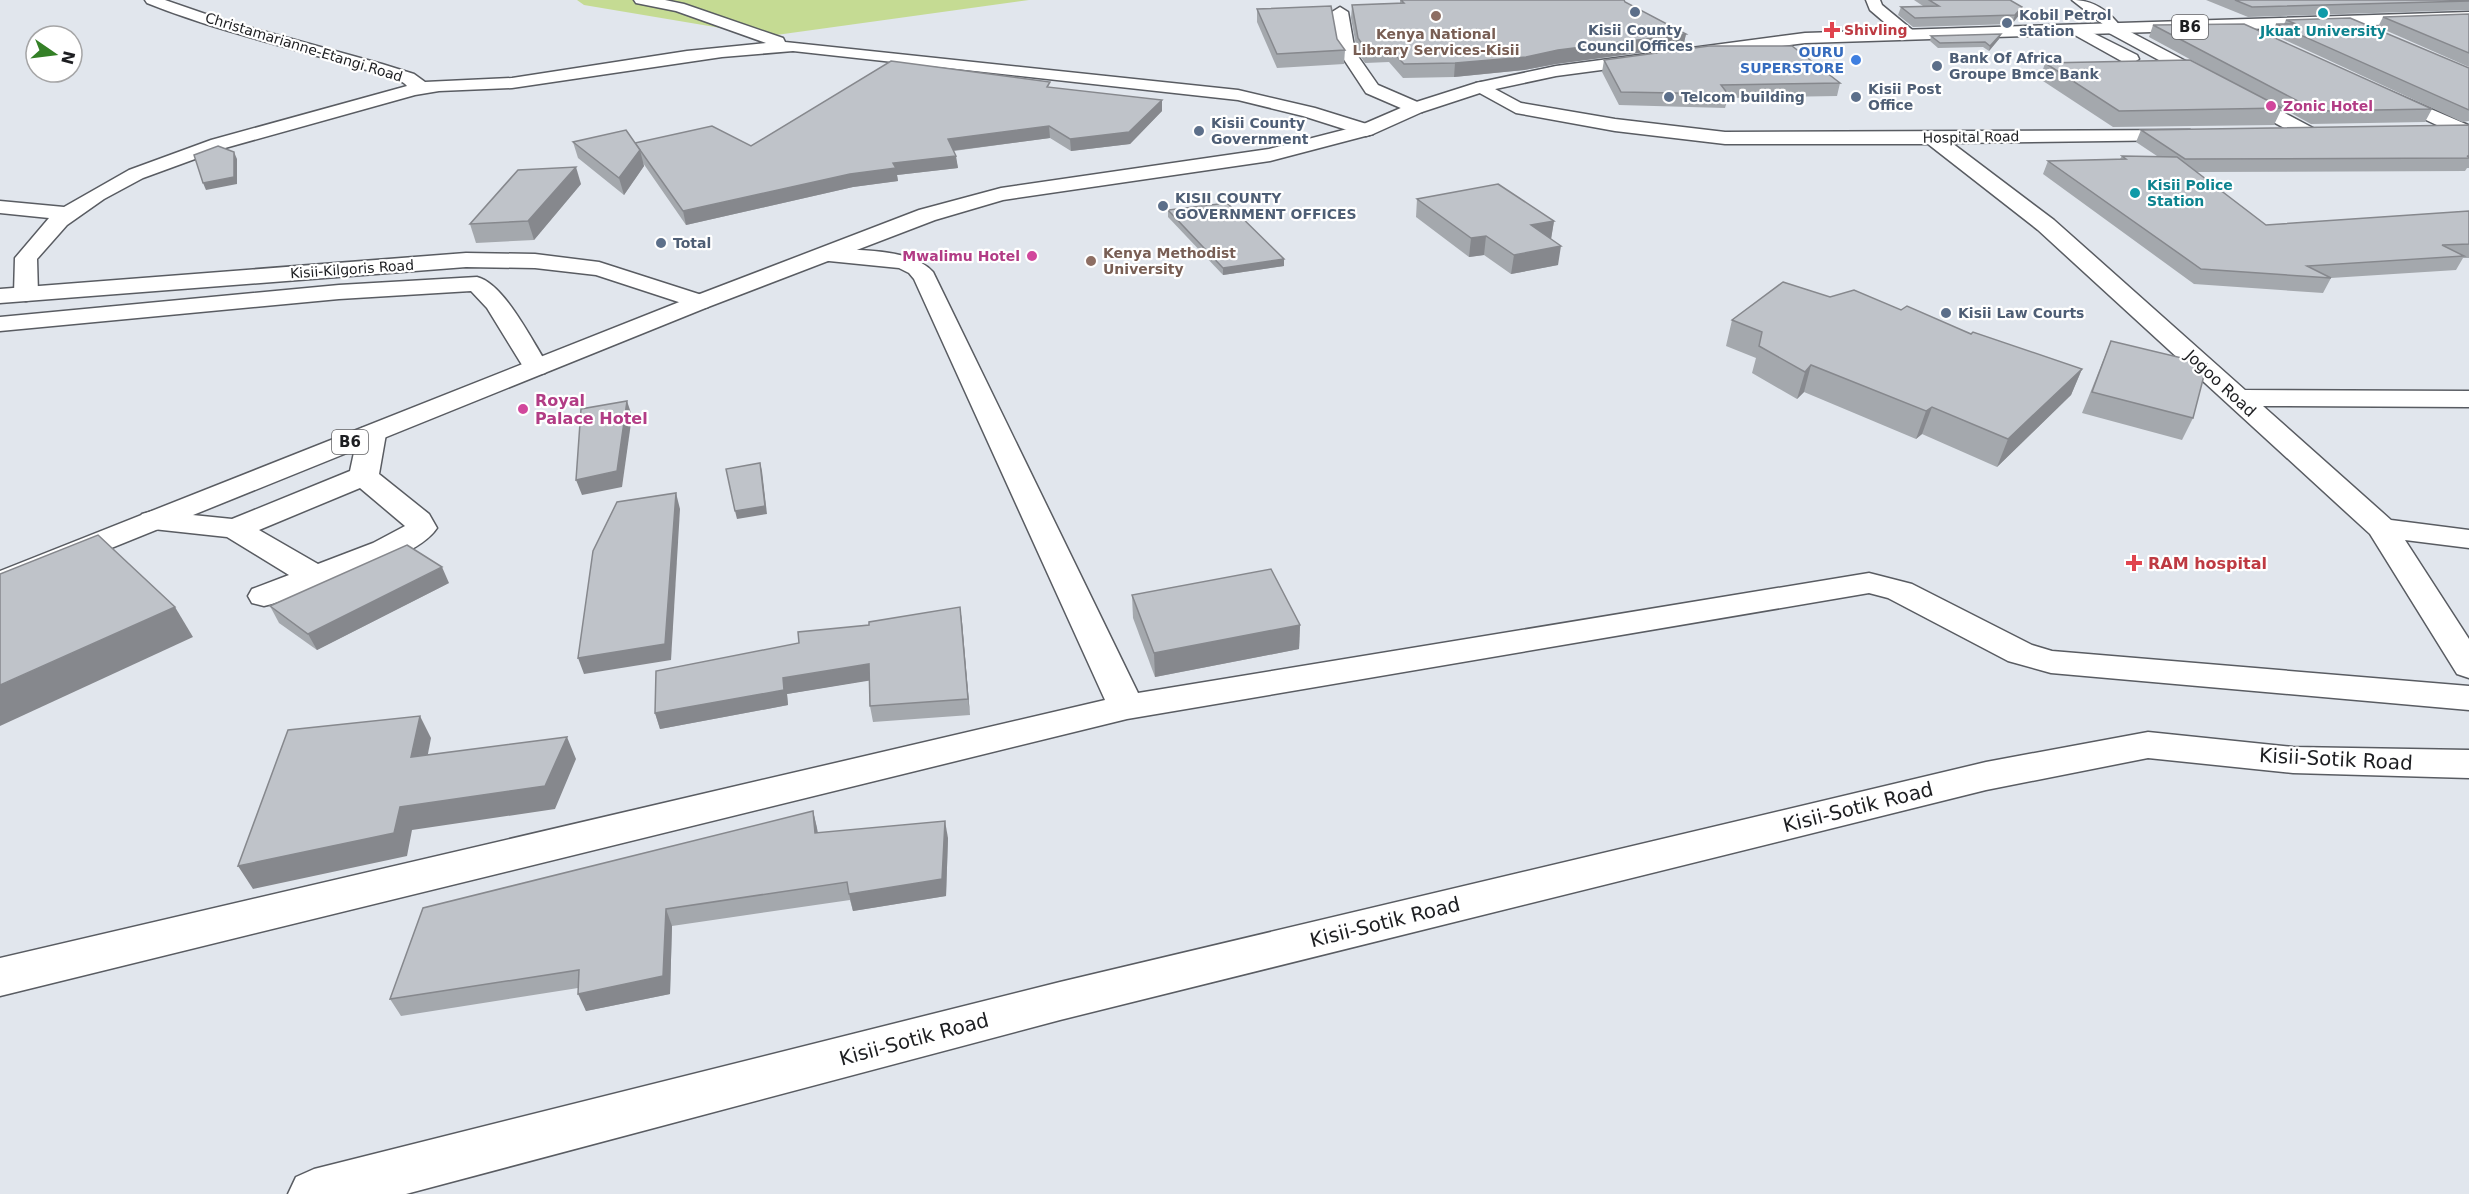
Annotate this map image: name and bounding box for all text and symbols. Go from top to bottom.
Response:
marker: Kisii County Council Offices [1628,5,1642,19]
marker: Jkuat University [2316,6,2330,20]
place label: Kobil Petrol station [2019,7,2111,39]
street label: Christamarianne-Etangi Road [203,9,405,85]
marker: Kenya National Library Services-Kisii [1429,9,1443,23]
road number: B6 [2172,15,2208,39]
marker: Kobil Petrol station [2000,16,2014,30]
place label: Kisii County Council Offices [1577,22,1693,54]
place label: Shivling [1844,22,1908,38]
marker: Shivling [1825,23,1839,37]
place label: Jkuat University [2259,23,2386,39]
north arrow [24,24,84,84]
place label: Kenya National Library Services-Kisii [1353,26,1519,58]
place label: OURU SUPERSTORE [1740,44,1844,76]
text: N [57,49,79,66]
place label: Bank Of Africa Groupe Bmce Bank [1949,50,2099,82]
marker: OURU SUPERSTORE [1849,53,1863,67]
marker: Bank Of Africa Groupe Bmce Bank [1930,59,1944,73]
place label: Kisii Post Office [1868,81,1942,113]
place label: Telcom building [1681,89,1805,105]
marker: Telcom building [1662,90,1676,104]
marker: Kisii Post Office [1849,90,1863,104]
place label: Zonic Hotel [2283,98,2373,114]
marker: Zonic Hotel [2264,99,2278,113]
place label: Kisii County Government [1211,115,1309,147]
marker: Kisii County Government [1192,124,1206,138]
street label: Hospital Road [1923,128,2019,146]
place label: Kisii Police Station [2147,177,2233,209]
marker: Kisii Police Station [2128,186,2142,200]
place label: KISII COUNTY GOVERNMENT OFFICES [1175,190,1357,222]
marker: KISII COUNTY GOVERNMENT OFFICES [1156,199,1170,213]
place label: Total [673,235,711,251]
marker: Total [654,236,668,250]
place label: Kenya Methodist University [1103,245,1236,277]
place label: Mwalimu Hotel [902,248,1020,264]
marker: Mwalimu Hotel [1025,249,1039,263]
marker: Kenya Methodist University [1084,254,1098,268]
street label: Kisii-Kilgoris Road [290,257,414,281]
place label: Kisii Law Courts [1958,305,2084,321]
marker: Kisii Law Courts [1939,306,1953,320]
street label: Jogoo Road [2181,345,2260,421]
place label: Royal Palace Hotel [535,391,648,428]
marker: Royal Palace Hotel [516,402,530,416]
road number: B6 [332,430,368,454]
marker: RAM hospital [2125,554,2143,572]
place label: RAM hospital [2148,554,2267,573]
street label: Kisii-Sotik Road [2259,743,2413,775]
street label: Kisii-Sotik Road [1780,777,1936,837]
street label: Kisii-Sotik Road [1307,892,1463,952]
street label: Kisii-Sotik Road [837,1007,991,1071]

